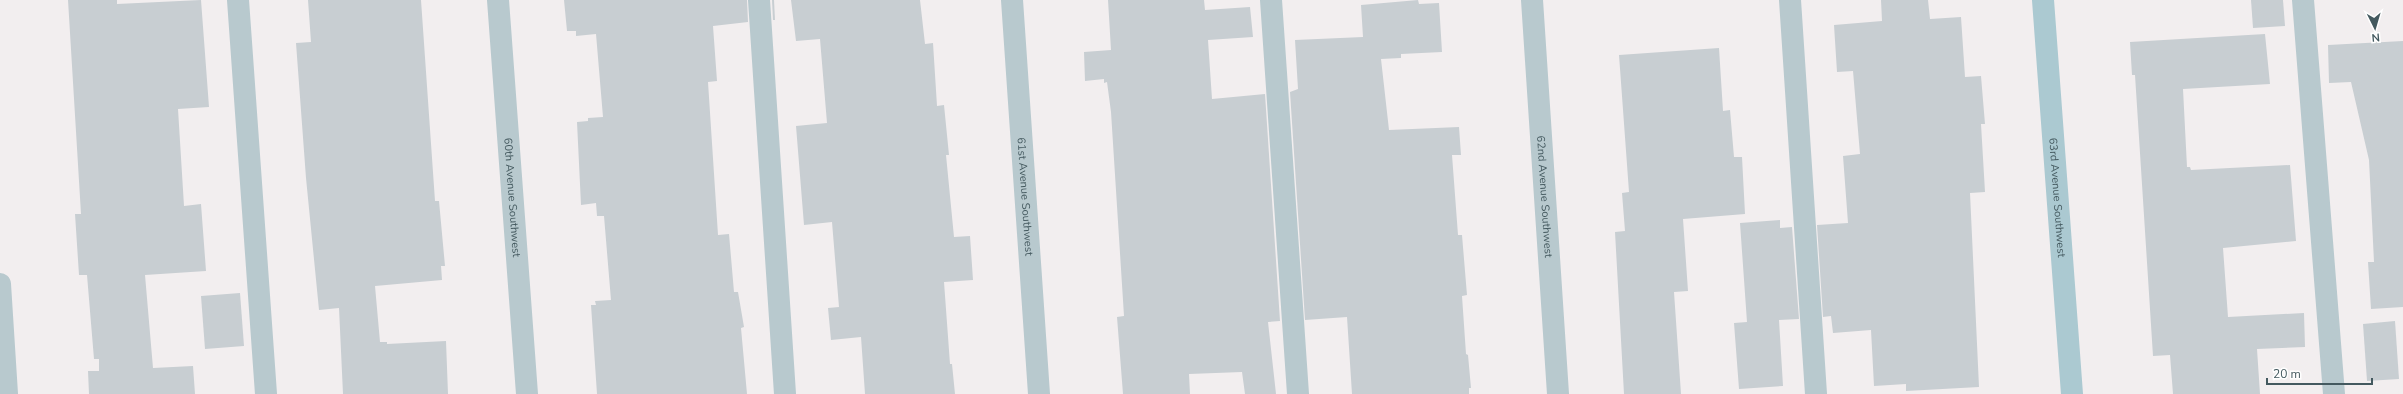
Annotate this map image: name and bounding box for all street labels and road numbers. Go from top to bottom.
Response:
street label: 62nd Avenue Southwest [1533,135,1556,258]
street label: 60th Avenue Southwest [501,137,524,258]
street label: 61st Avenue Southwest [1014,137,1037,256]
street label: 63rd Avenue Southwest [2046,137,2069,258]

